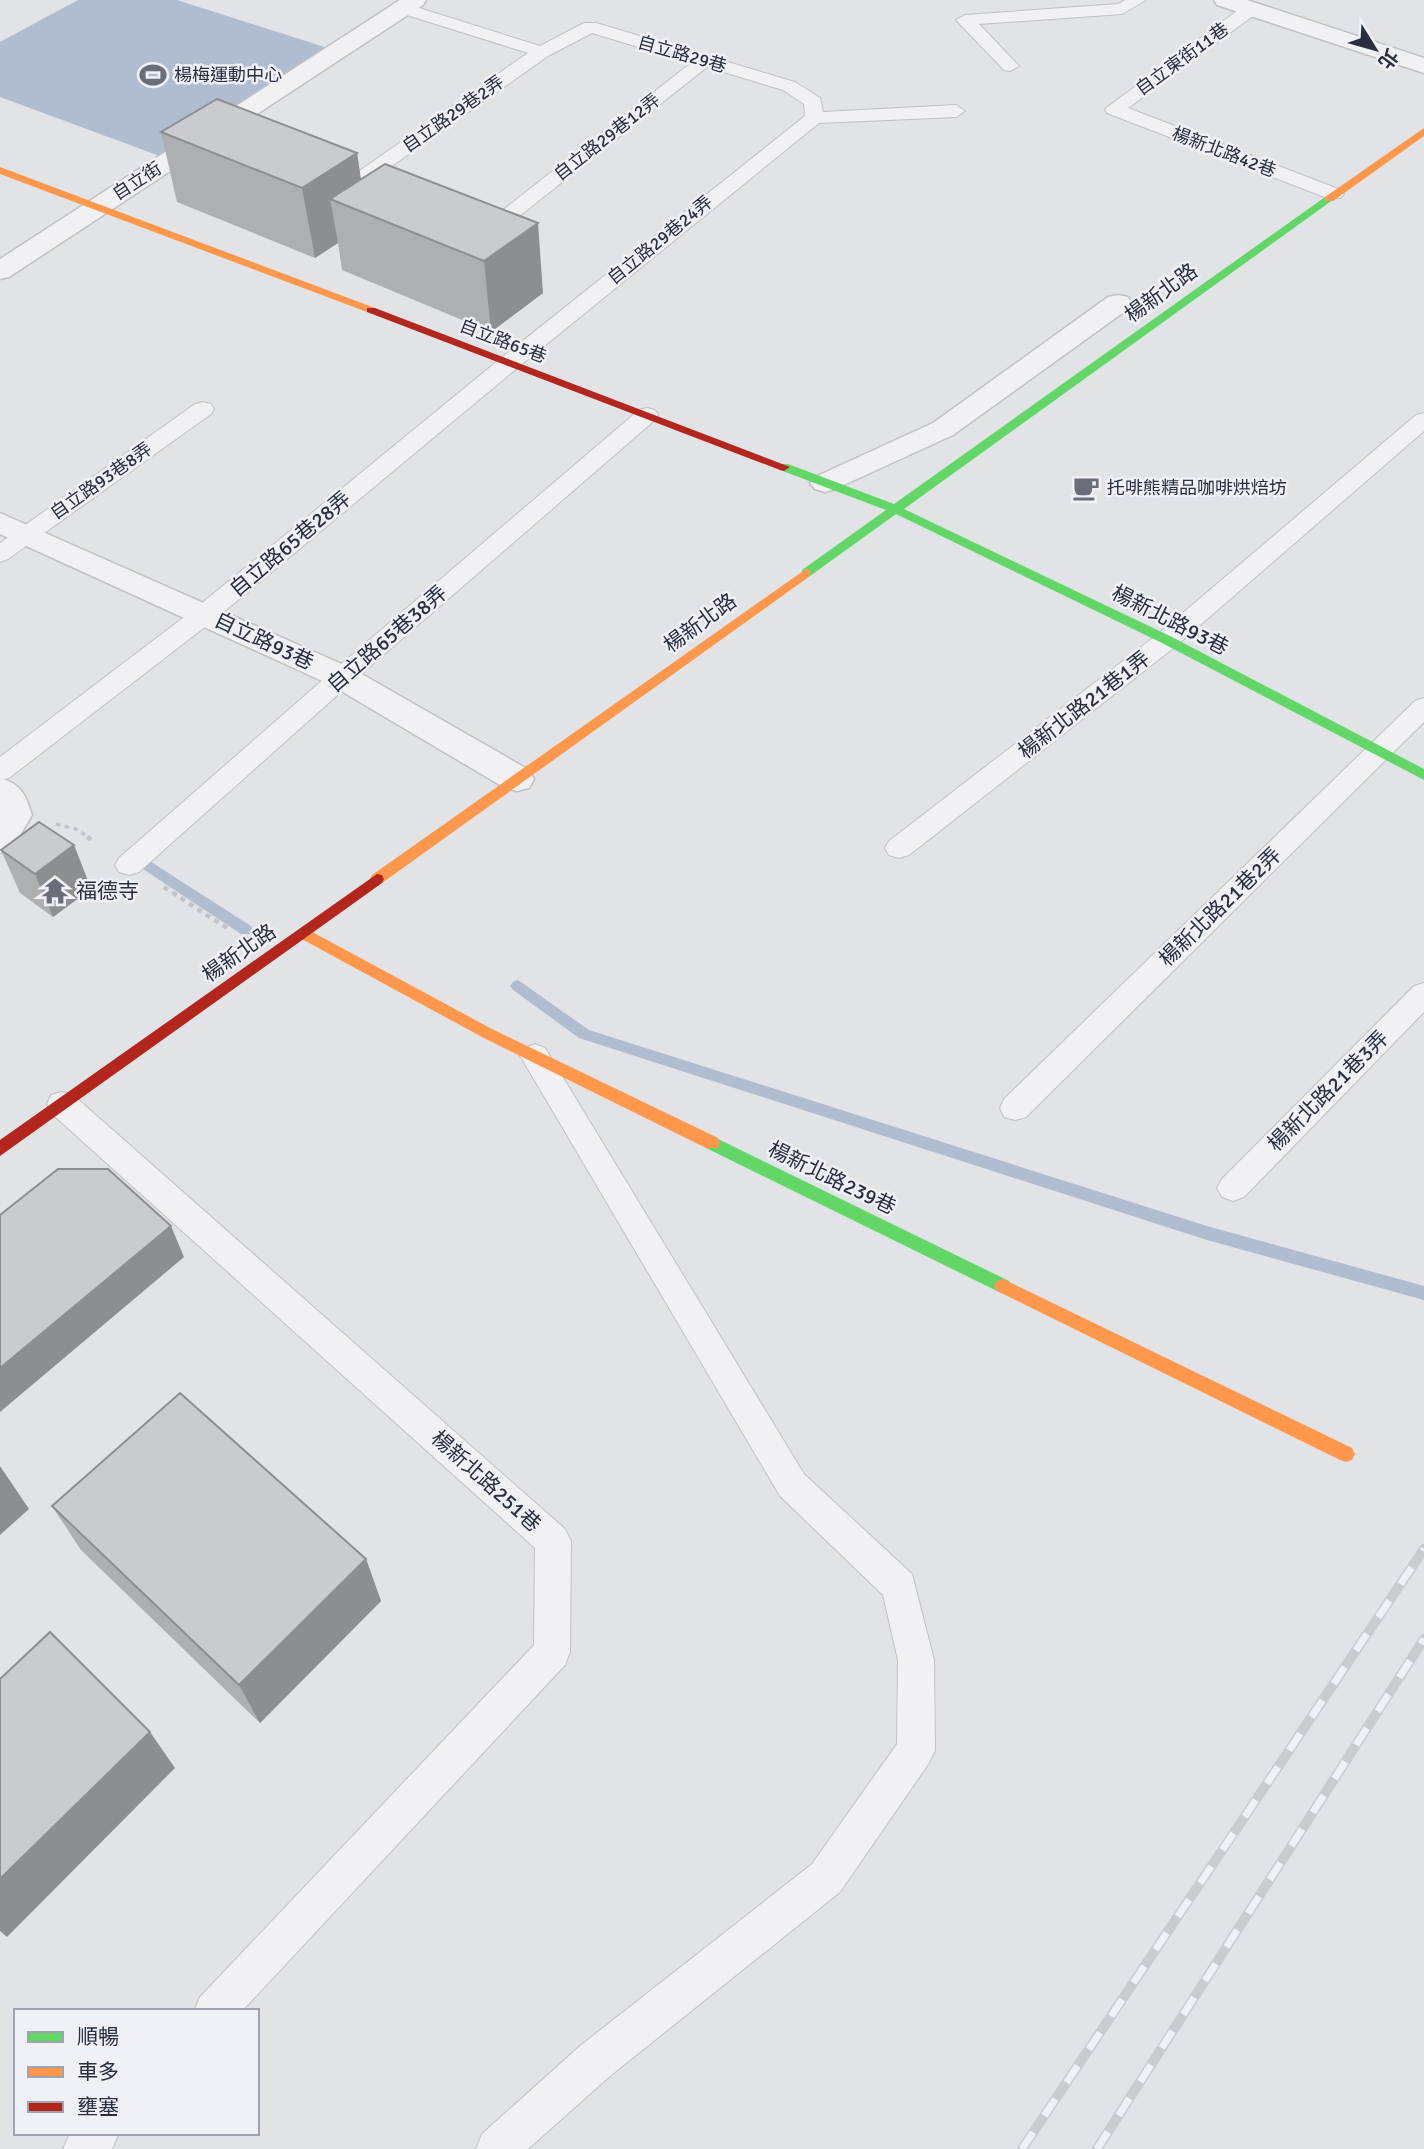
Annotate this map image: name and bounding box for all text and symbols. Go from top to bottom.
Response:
north arrow [1340,14,1410,84]
street label: 自立東街11巷 [1131,18,1233,100]
street label: 自立路29巷 [635,31,729,77]
text: 北 [1372,44,1403,73]
sports icon: 楊梅運動中心 [138,60,168,90]
place label: 楊梅運動中心 [174,64,282,86]
street label: 自立路29巷2弄 [398,71,508,157]
street label: 自立路29巷12弄 [549,89,665,185]
street label: 楊新北路42巷 [1169,122,1279,182]
street label: 自立街 [108,157,166,205]
street label: 自立路29巷24弄 [603,191,717,289]
street label: 楊新北路 [1119,258,1203,328]
street label: 自立路65巷 [456,314,550,368]
street label: 自立路93巷8弄 [46,438,156,524]
cafe icon: 托啡熊精品咖啡烘焙坊 [1071,473,1101,503]
place label: 托啡熊精品咖啡烘焙坊 [1107,477,1287,499]
street label: 自立路65巷28弄 [224,486,356,602]
street label: 楊新北路93巷 [1107,579,1233,661]
street label: 自立路65巷38弄 [322,580,452,698]
street label: 楊新北路 [658,588,742,658]
street label: 自立路93巷 [210,607,318,675]
street label: 楊新北路21巷1弄 [1013,645,1155,765]
street label: 楊新北路21巷2弄 [1153,842,1287,972]
temple icon: 福德寺 [40,876,70,906]
place label: 福德寺 [76,878,139,904]
street label: 楊新北路 [197,918,281,988]
street label: 楊新北路21巷3弄 [1262,1025,1394,1157]
street label: 楊新北路239巷 [764,1136,900,1220]
street label: 楊新北路251巷 [426,1425,546,1537]
legend [14,2009,259,2135]
text: 順暢 [77,2024,119,2050]
text: 車多 [77,2059,119,2085]
text: 壅塞 [77,2094,119,2120]

